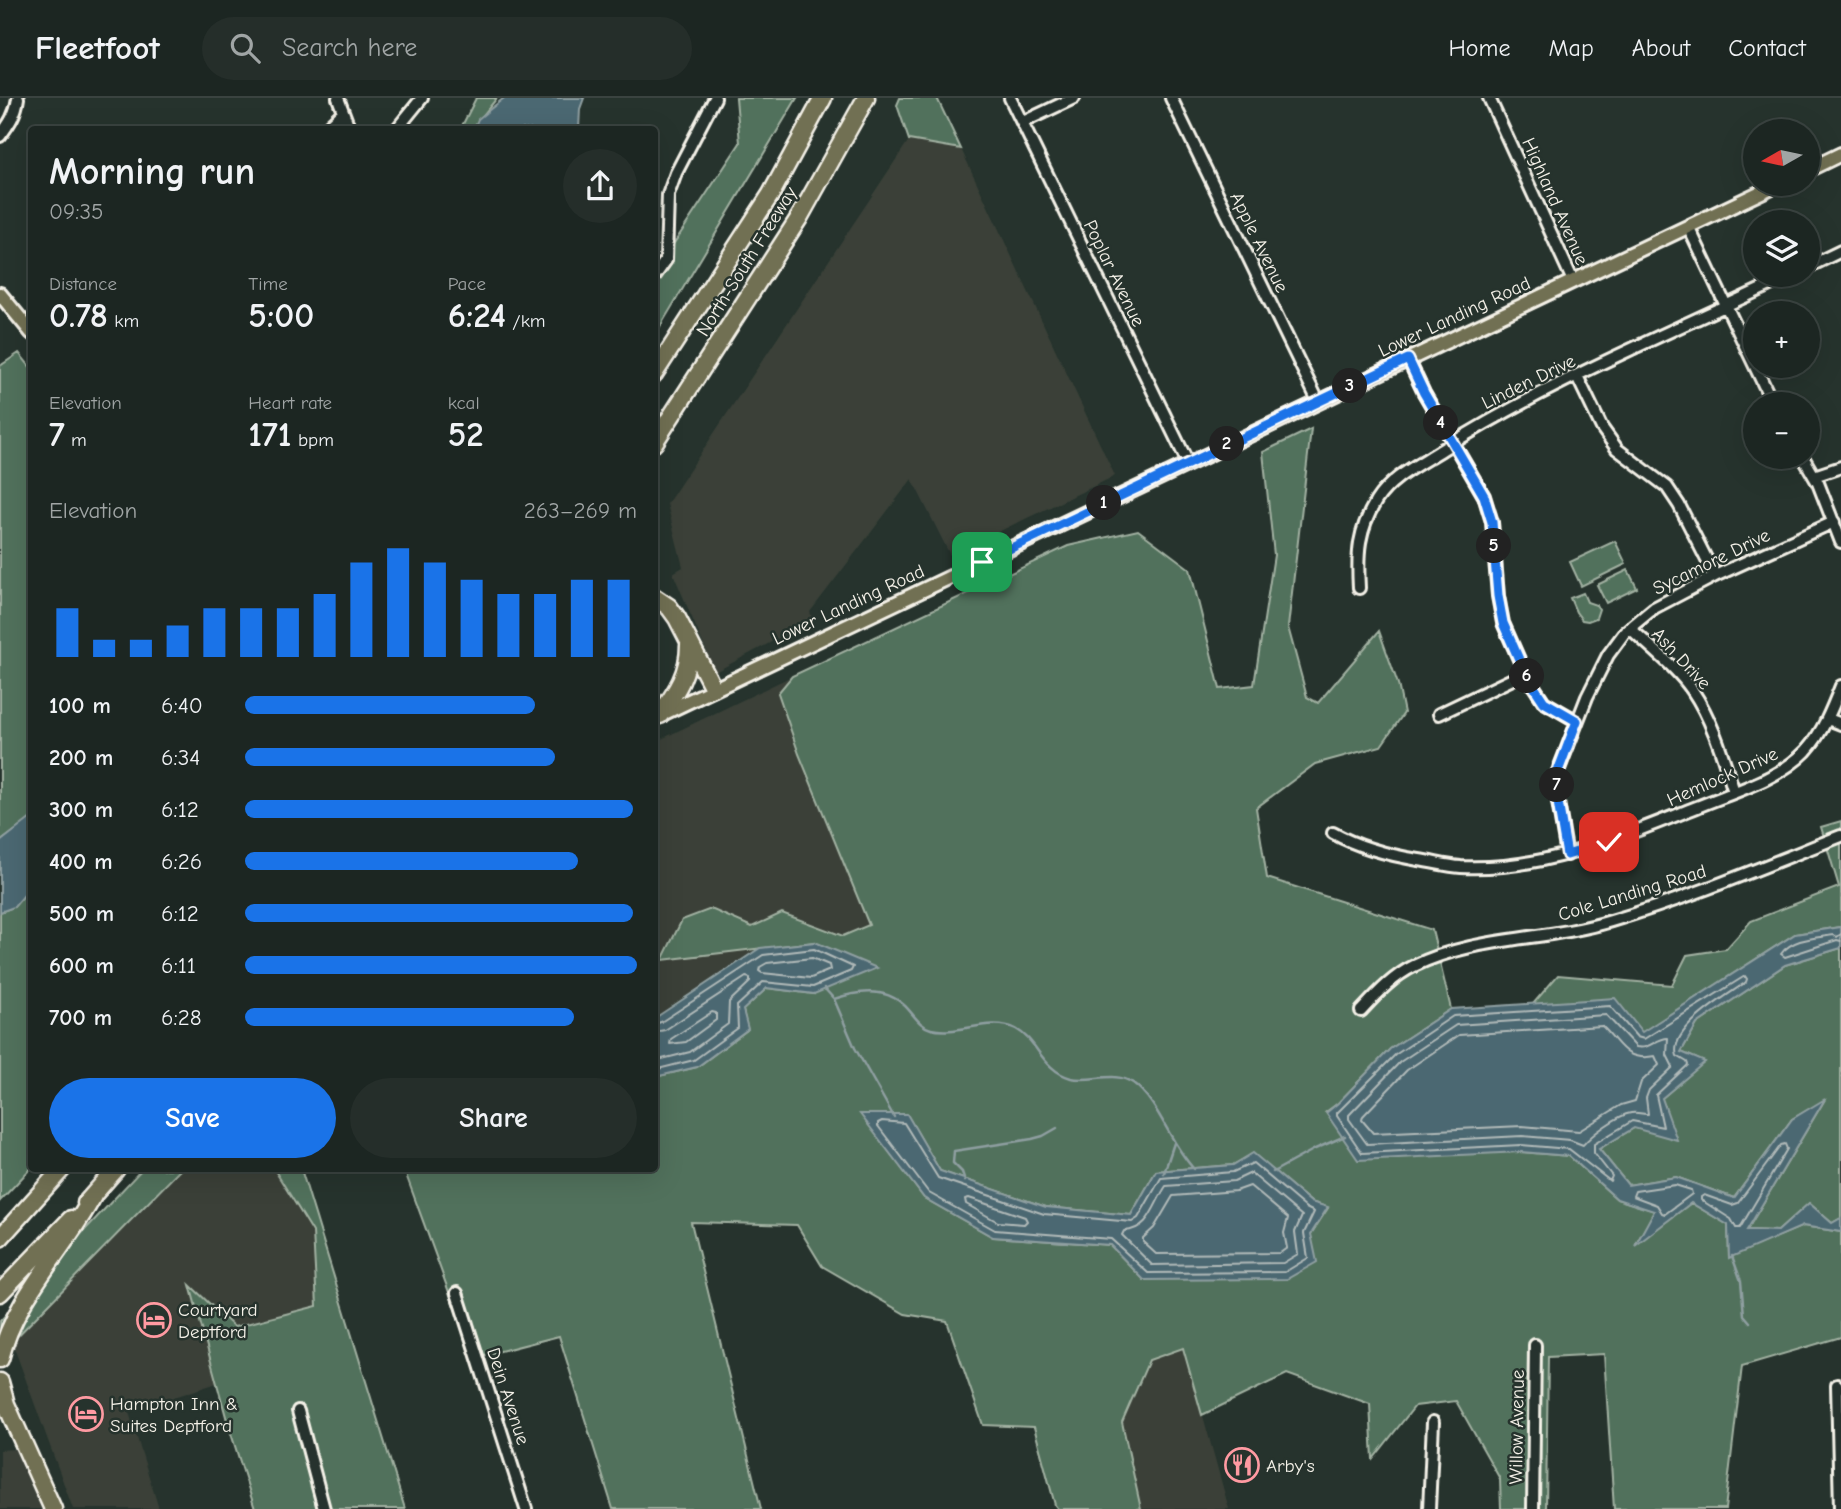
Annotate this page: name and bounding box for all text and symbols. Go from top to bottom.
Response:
search box [202,17,692,80]
text: Fleetfoot [35,29,160,67]
icon: search [226,29,264,67]
text: Search here [282,33,417,63]
text: Home [1449,34,1510,62]
text: Map [1548,34,1594,62]
text: About [1632,34,1690,62]
text: Contact [1728,34,1806,62]
north arrow [1743,119,1820,196]
map controls [1743,119,1820,469]
street label: Highland Avenue [1517,134,1593,268]
button: share [563,149,637,223]
text: Morning run [49,150,255,194]
street label: North-South Freeway [692,182,802,340]
street label: Apple Avenue [1225,189,1293,296]
text: 09:35 [49,198,104,225]
button: layers [1743,210,1820,287]
street label: Poplar Avenue [1079,217,1149,330]
street label: Lower Landing Road [1375,272,1534,362]
text: Distance [49,273,117,295]
text: Time [248,273,288,295]
text: Pace [448,273,486,295]
text: 0.78 [49,295,108,336]
text: 5:00 [248,295,314,336]
text: 6:24 [448,295,506,336]
button: + [1743,301,1820,378]
text: km [108,310,139,332]
text: /km [506,310,546,332]
street label: Linden Drive [1478,350,1579,414]
pin: 3 [1332,368,1368,404]
text: 3 [1345,374,1354,396]
text: Elevation [49,392,122,414]
text: Heart rate [248,392,332,414]
text: kcal [448,392,480,414]
button: − [1743,392,1820,469]
pin: 4 [1424,406,1458,440]
text: 4 [1436,411,1445,433]
text: 7 [49,414,65,455]
text: 171 [248,414,292,455]
text: 52 [448,414,484,455]
pin: 2 [1210,426,1244,462]
text: m [65,429,87,451]
text: bpm [292,429,334,451]
text: 2 [1222,432,1231,454]
pin: 1 [1086,486,1122,520]
text: 1 [1100,491,1107,513]
text: Elevation [49,497,137,524]
text: 263–269 m [524,497,637,524]
street label: Sycamore Drive [1649,524,1773,600]
pin: 5 [1476,528,1512,564]
pin [952,532,1012,592]
text: 5 [1488,534,1499,556]
icon: arrive [963,543,1001,581]
street label: Lower Landing Road [769,560,928,650]
street label: Ash Drive [1647,623,1715,694]
pin: 6 [1510,658,1544,694]
text: 6 [1522,664,1531,686]
text: 100 m [49,692,111,719]
text: 6:40 [161,692,203,719]
street label: Hemlock Drive [1664,743,1781,811]
text: 200 m [49,744,113,771]
text: 6:34 [161,744,200,771]
pin: 7 [1540,768,1574,802]
text: 7 [1552,773,1561,795]
text: 300 m [49,796,113,823]
text: 6:12 [161,796,199,823]
pin [1579,812,1639,872]
icon: check [1590,823,1628,861]
text: 400 m [49,848,113,875]
text: 6:26 [161,848,202,875]
street label: Cole Landing Road [1556,860,1709,926]
text: 500 m [49,900,114,927]
text: 6:12 [161,900,199,927]
text: 600 m [49,952,114,979]
text: 6:11 [161,952,196,979]
text: 700 m [49,1004,112,1031]
text: 6:28 [161,1004,202,1031]
button: Save [49,1078,336,1158]
button: Share [350,1078,637,1158]
place label: Courtyard Deptford [178,1299,257,1343]
hotel icon: Courtyard Deptford [135,1301,173,1339]
street label: Dein Avenue [482,1345,534,1447]
street label: Willow Avenue [1505,1370,1529,1484]
place label: Hampton Inn & Suites Deptford [110,1393,238,1437]
hotel icon: Hampton Inn & Suites Deptford [67,1395,105,1433]
restaurant icon: Arby's [1223,1446,1261,1484]
place label: Arby's [1266,1455,1315,1477]

